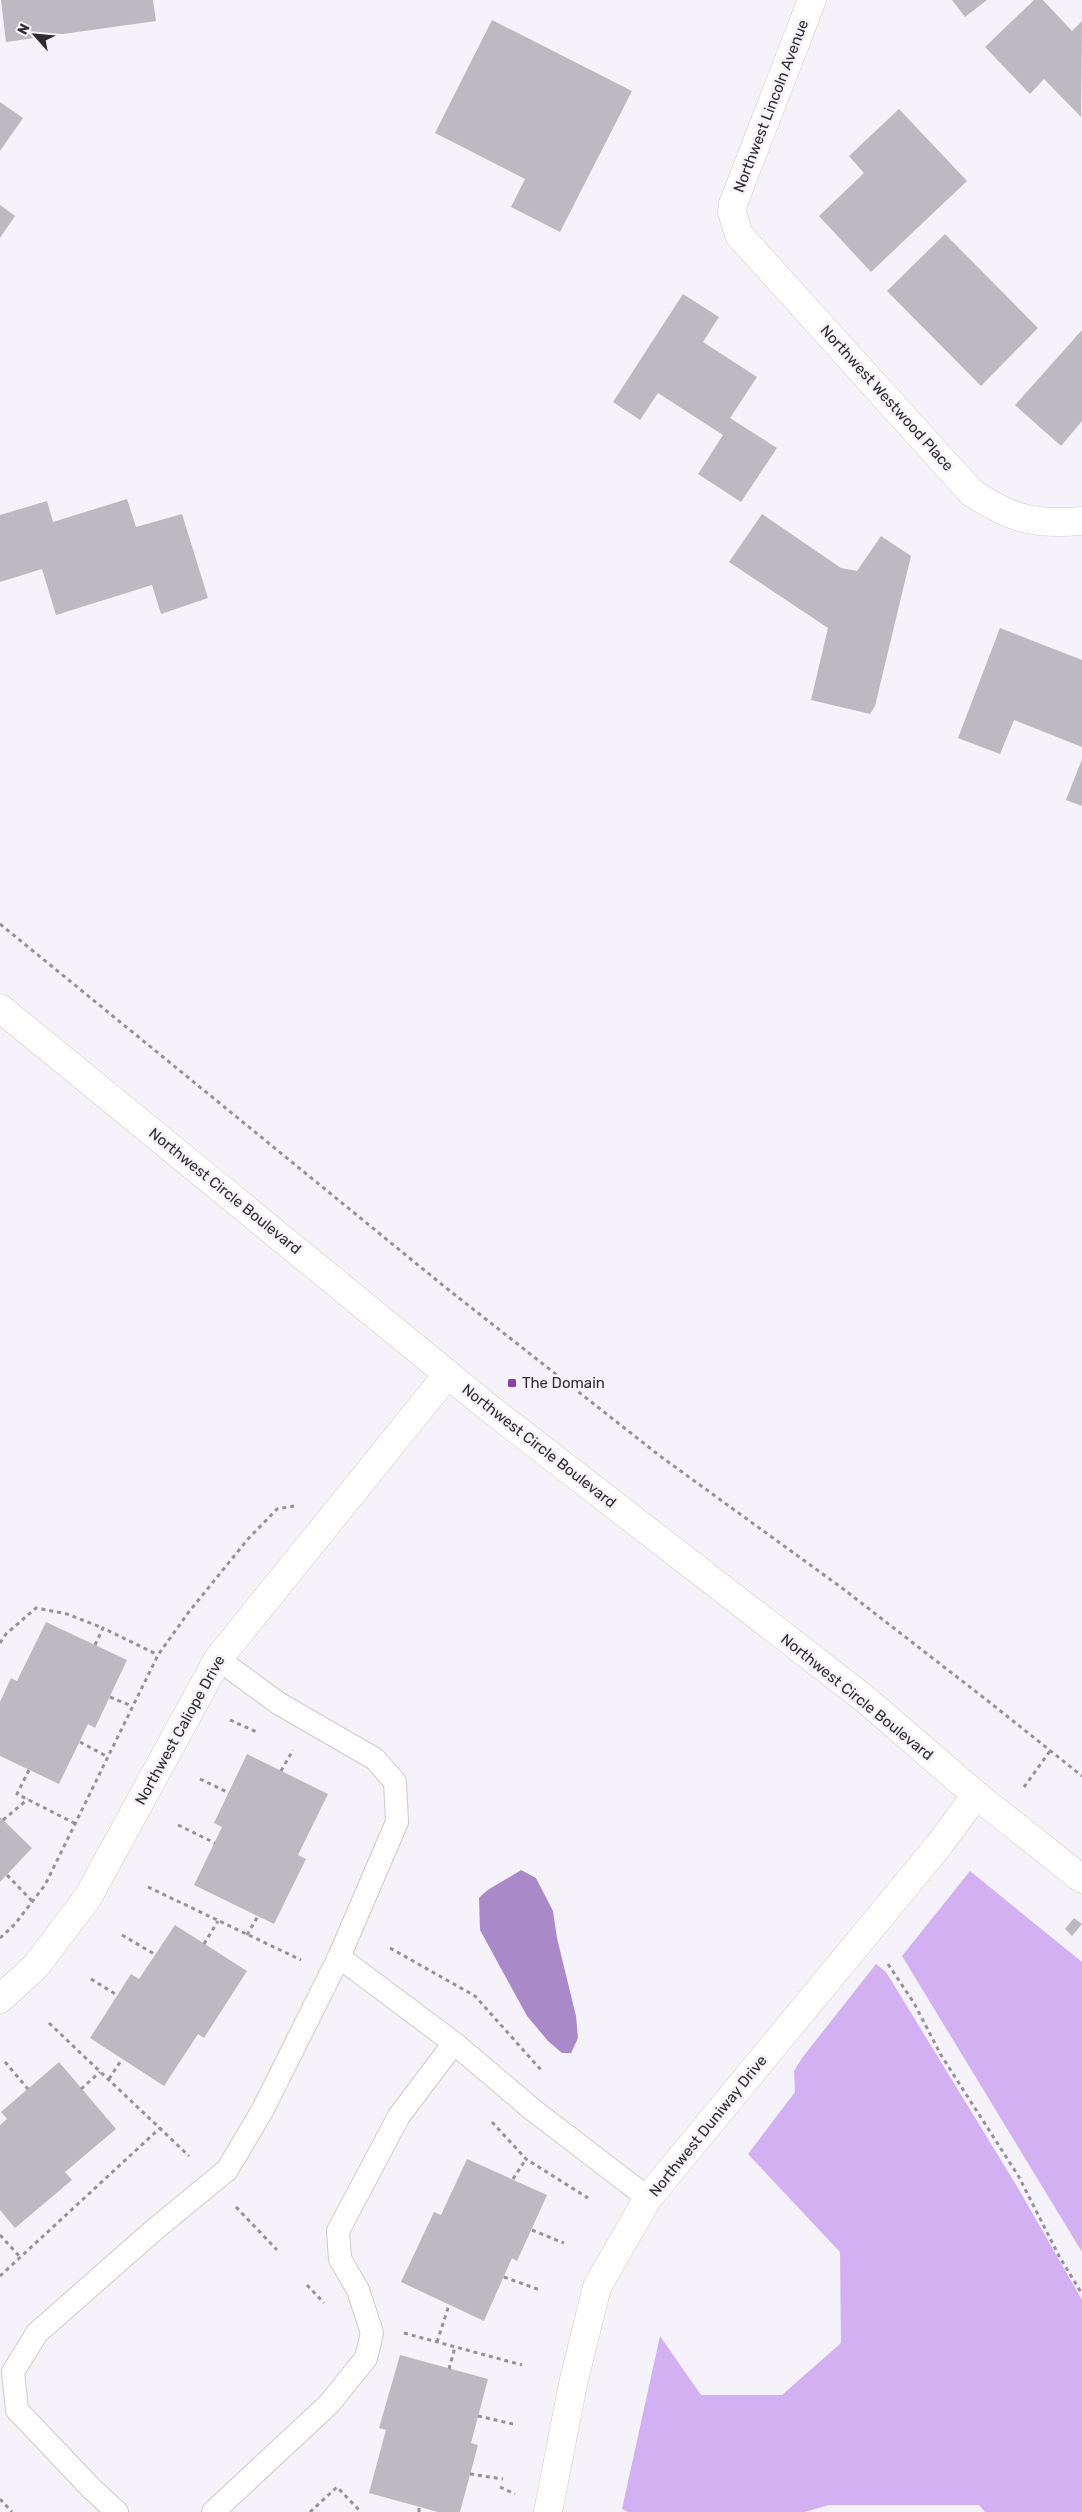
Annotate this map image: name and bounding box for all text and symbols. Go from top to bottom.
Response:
north arrow [10,10,60,60]
street label: Northwest Lincoln Avenue [730,17,812,195]
text: N [14,21,34,38]
street label: Northwest Westwood Place [817,321,957,475]
street label: Northwest Circle Boulevard [145,1124,305,1258]
place label: The Domain [522,1374,605,1392]
marker: The Domain [506,1377,518,1389]
street label: Northwest Circle Boulevard [458,1380,620,1512]
street label: Northwest Circle Boulevard [777,1630,937,1764]
street label: Northwest Caliope Drive [131,1652,229,1808]
street label: Northwest Duniway Drive [645,2052,771,2200]

